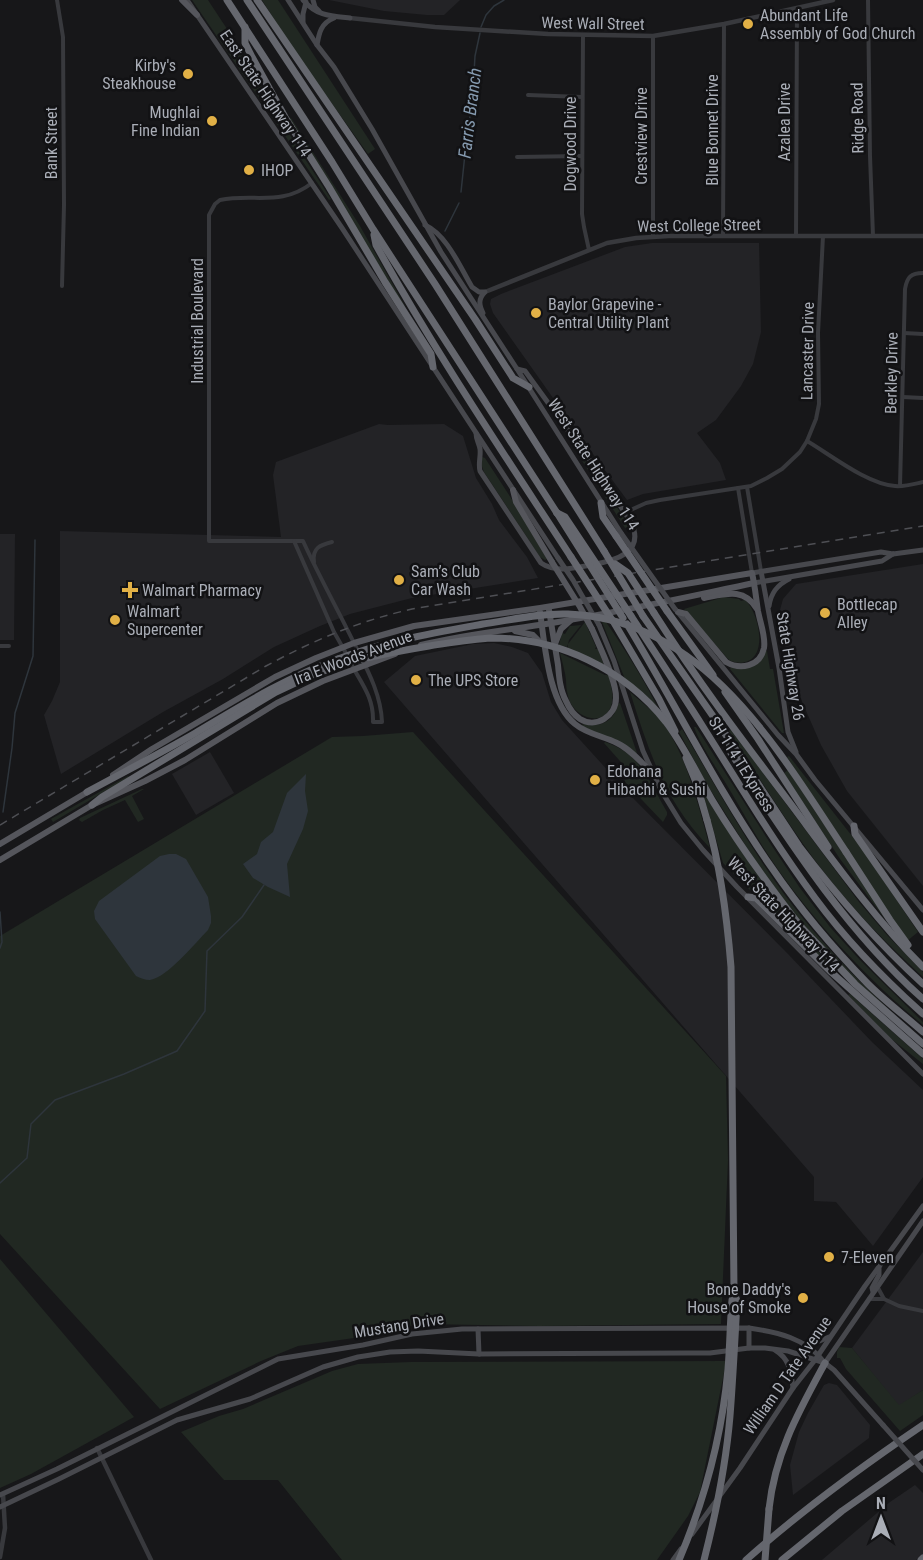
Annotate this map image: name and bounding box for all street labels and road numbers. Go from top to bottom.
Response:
street label: West Wall Street [541,13,645,34]
street label: East State Highway 114 [216,26,315,160]
street label: Blue Bonnet Drive [703,74,722,186]
street label: Ridge Road [847,82,868,154]
street label: Azalea Drive [775,83,794,161]
street label: Crestview Drive [632,87,651,185]
street label: Dogwood Drive [561,96,580,192]
street label: Bank Street [42,106,61,179]
street label: West College Street [637,215,761,236]
street label: Industrial Boulevard [188,258,207,384]
street label: Lancaster Drive [797,302,818,400]
street label: Berkley Drive [881,332,902,414]
street label: West State Highway 114 [544,395,643,534]
street label: State Highway 26 [773,610,809,722]
street label: Ira E Woods Avenue [292,626,415,689]
street label: SH 114 TEXpress [705,713,778,815]
street label: West State Highway 114 [724,853,844,976]
street label: Mustang Drive [353,1309,445,1342]
street label: William D Tate Avenue [740,1313,835,1438]

